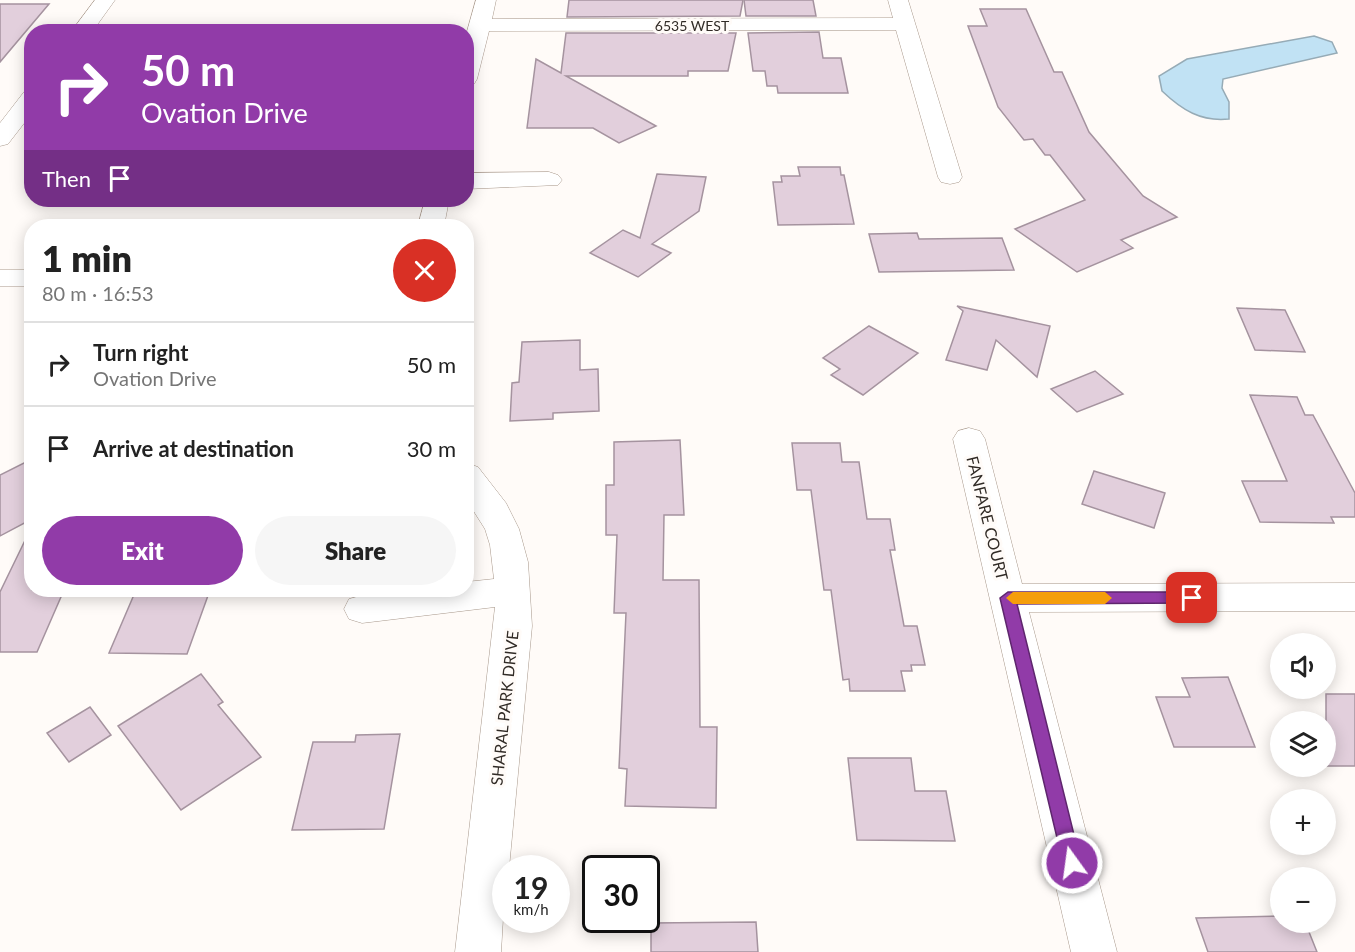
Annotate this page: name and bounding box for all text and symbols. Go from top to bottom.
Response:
street label: 6535 WEST [655,17,730,34]
text: 50 m [141,45,235,95]
icon: right [42,48,120,126]
text: Ovation Drive [141,96,308,129]
icon: arrive [103,162,136,195]
text: Then [42,165,91,192]
text: 1 min [42,236,132,280]
button: close [393,239,456,302]
text: 80 m · 16:53 [42,281,154,305]
text: Turn right [93,339,188,366]
icon: right [42,348,75,381]
text: 50 m [407,351,456,378]
text: Ovation Drive [93,366,217,390]
icon: arrive [42,432,75,465]
text: Arrive at destination [93,435,294,462]
text: 30 m [407,435,456,462]
street label: FANFARE COURT [963,454,1013,583]
button: Exit [42,516,243,585]
button: Share [255,516,456,585]
pin [1166,572,1217,623]
icon: arrive [1175,581,1208,614]
street label: SHARAL PARK DRIVE [486,630,522,786]
map controls [1270,633,1336,933]
button: sound [1270,633,1336,699]
button: layers [1270,711,1336,777]
button: + [1270,789,1336,855]
position arrow [1040,831,1104,895]
speed limit sign: 30 [582,855,660,933]
button: − [1270,867,1336,933]
text: 19 [514,869,548,905]
text: km/h [513,900,549,918]

